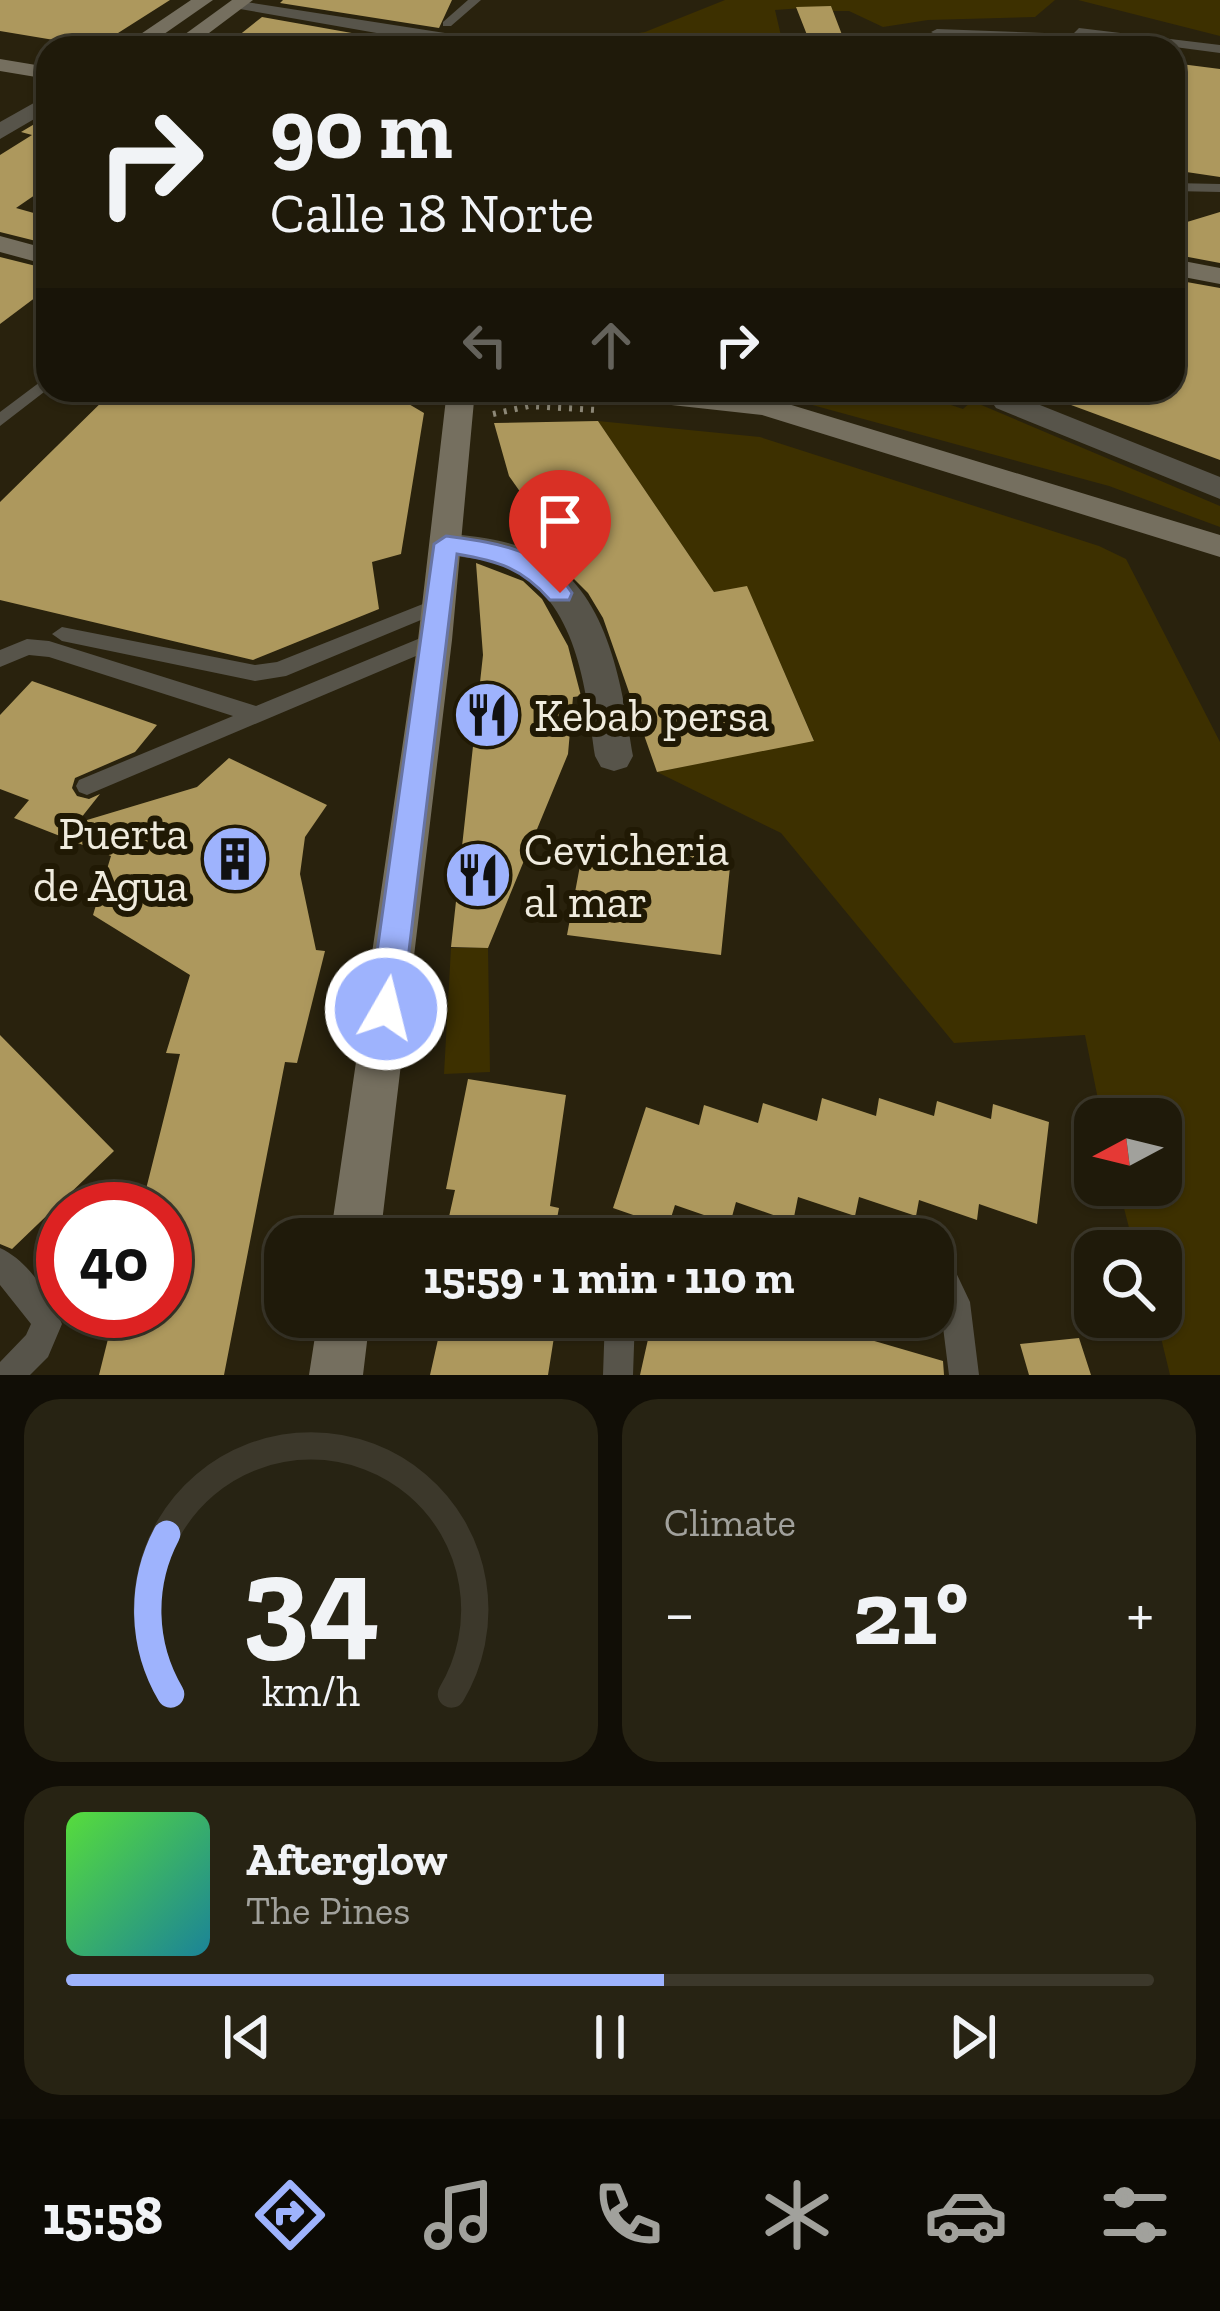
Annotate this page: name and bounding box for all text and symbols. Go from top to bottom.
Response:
text: 90 m [270,79,453,180]
icon: right [72,84,228,240]
text: Calle 18 Norte [270,181,594,246]
icon: left [452,312,518,378]
icon: ahead [578,312,644,378]
icon: right [704,312,770,378]
pin [509,470,611,593]
icon: arrive [527,488,593,554]
restaurant icon: Kebab persa [452,680,522,750]
place label: Kebab persa [534,689,769,743]
place label: Puerta de Agua [33,807,188,913]
place label: Cevicheria al mar [524,823,729,929]
building icon: Puerta de Agua [200,824,270,894]
restaurant icon: Cevicheria al mar [443,840,513,910]
position arrow [323,946,449,1072]
north arrow [1074,1098,1182,1206]
map controls [1074,1098,1182,1338]
speed limit sign: 40 [36,1182,192,1338]
button: search [1074,1230,1182,1338]
text: 15:59 · 1 min · 110 m [423,1251,795,1305]
text: Climate [664,1499,796,1546]
text: 34 [242,1525,380,1675]
text: 21° [853,1559,968,1667]
text: − [664,1574,695,1653]
text: + [1126,1574,1154,1653]
text: km/h [262,1665,360,1716]
text: Afterglow [246,1833,447,1887]
text: The Pines [246,1887,410,1934]
icon: previous [214,2004,280,2070]
icon: pause [577,2004,643,2070]
icon: next [940,2004,1006,2070]
icon: directions [248,2173,332,2257]
icon: music [417,2173,501,2257]
icon: phone [586,2173,670,2257]
icon: climate [755,2173,839,2257]
icon: car [924,2173,1008,2257]
icon: filters [1093,2173,1177,2257]
text: 15:58 [43,2183,163,2248]

